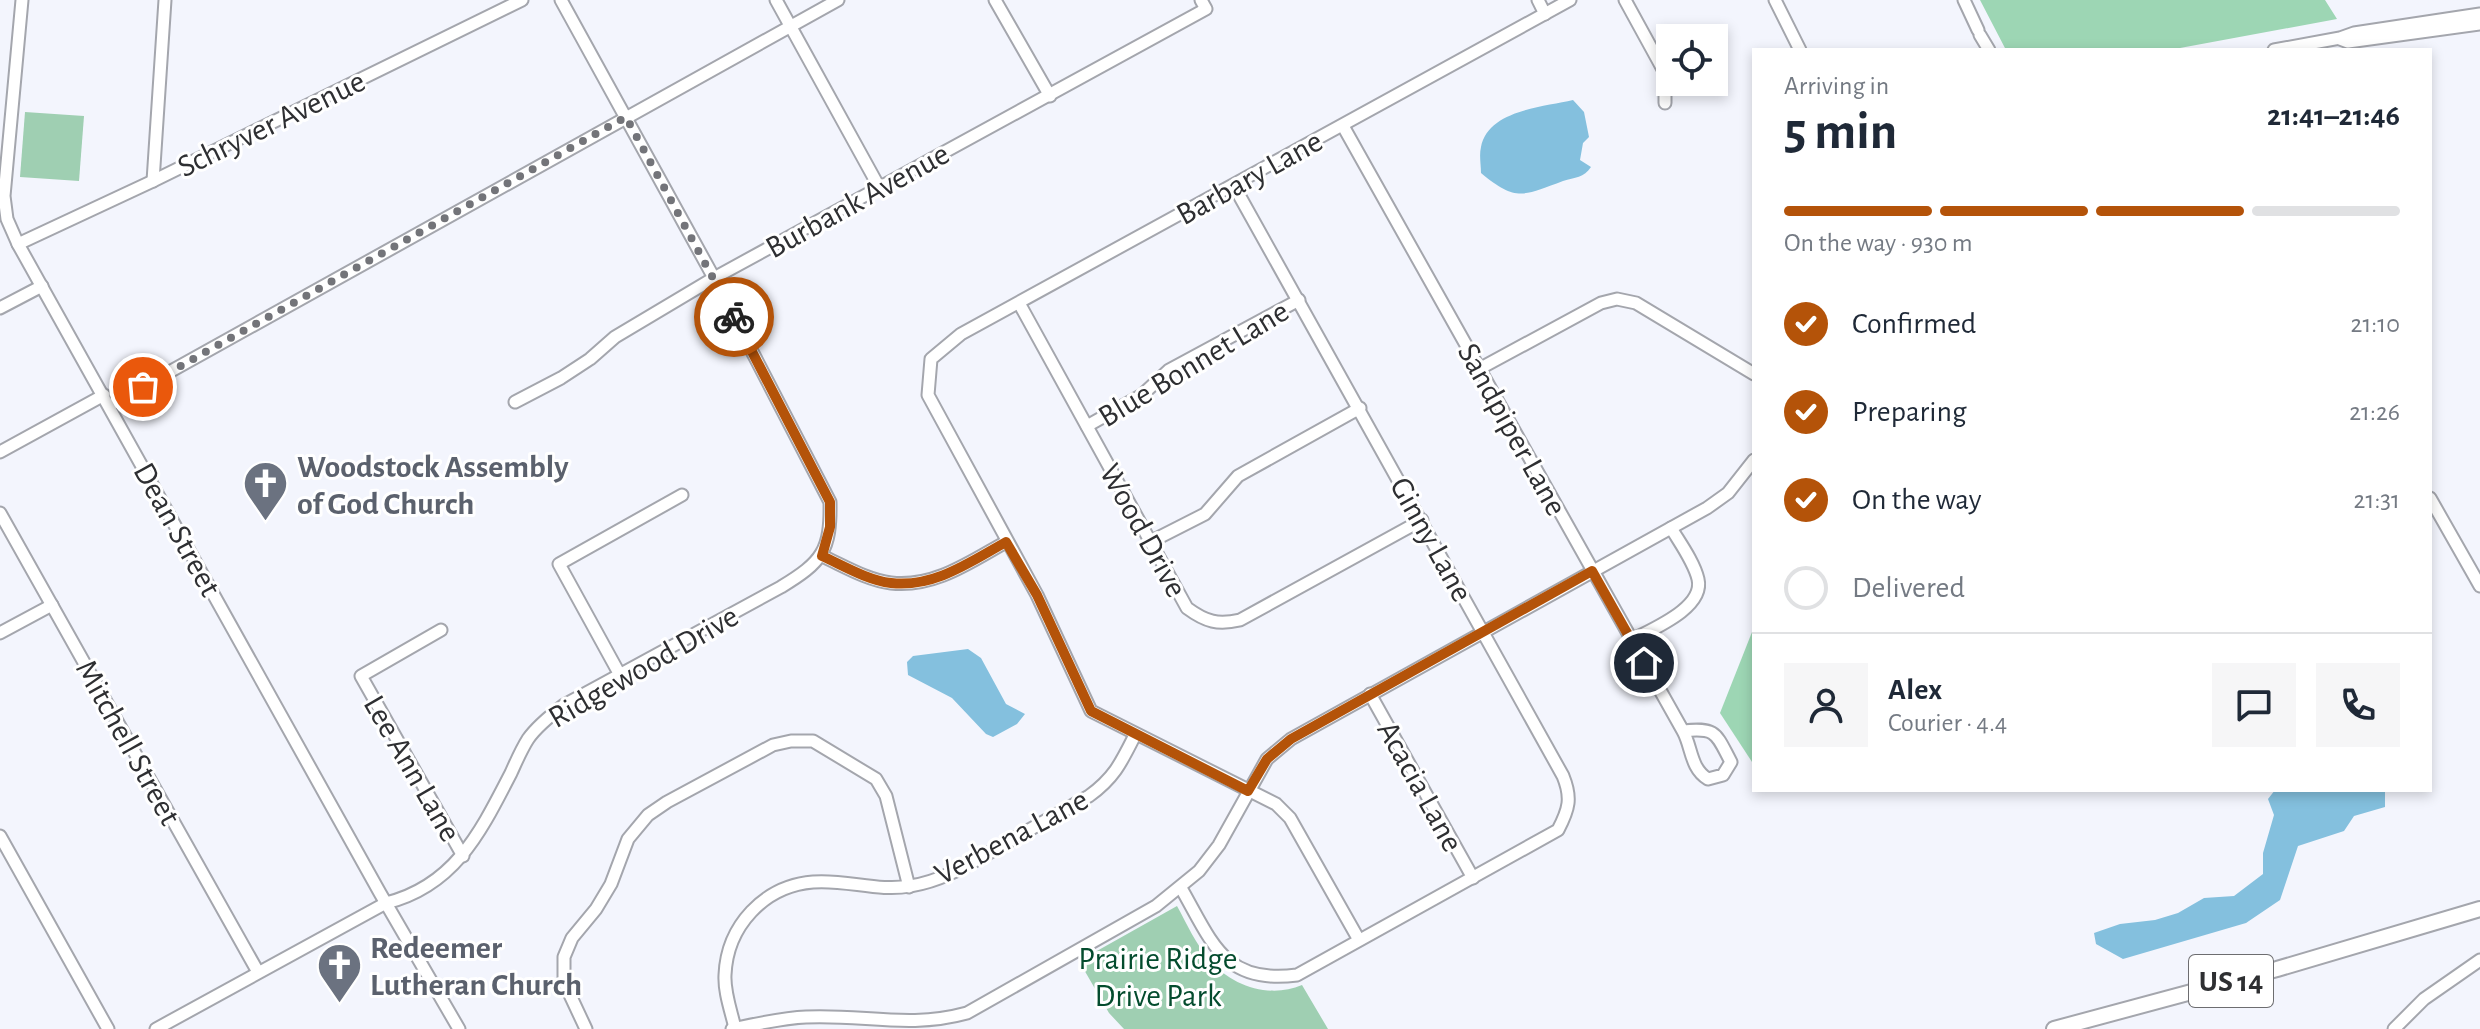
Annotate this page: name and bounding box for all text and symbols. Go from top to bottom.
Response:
map controls [1656,24,1728,96]
button: locate [1656,24,1728,96]
street label: Schryver Avenue [173,65,370,183]
text: Arriving in [1784,73,1889,99]
text: 21:41–21:46 [2267,101,2400,131]
text: 5 min [1784,106,1897,158]
street label: Barbary Lane [1171,125,1328,231]
street label: Burbank Avenue [760,137,955,264]
text: On the way · 930 m [1784,230,1972,256]
courier [694,277,774,357]
icon: bike [712,295,756,339]
street label: Blue Bonnet Lane [1093,295,1294,433]
icon: check [1784,302,1828,346]
text: Confirmed [1852,309,1976,339]
text: 21:10 [2351,311,2400,337]
street label: Sandpiper Lane [1452,338,1573,521]
pin [109,353,177,421]
icon: bag [121,365,165,409]
icon: check [1784,390,1828,434]
text: Preparing [1852,397,1967,427]
text: 21:26 [2349,399,2400,425]
place label: Woodstock Assembly of God Church [297,451,569,520]
street label: Dean Street [127,457,227,602]
street label: Wood Drive [1093,458,1193,603]
church icon: Woodstock Assembly of God Church [242,460,290,523]
street label: Ginny Lane [1384,472,1478,607]
icon: check [1784,478,1828,522]
text: On the way [1852,485,1981,515]
text: 21:31 [2354,487,2400,513]
text: Delivered [1852,573,1965,603]
street label: Ridgewood Drive [543,600,744,734]
pin [1610,629,1678,697]
icon: home [1622,641,1666,685]
street label: Mitchell Street [70,655,186,830]
button: person [1784,663,1868,747]
button: chat [2212,663,2296,747]
button: phone [2316,663,2400,747]
text: Alex [1888,675,1942,705]
street label: Lee Ann Lane [358,690,467,847]
text: Courier · 4.4 [1888,710,2007,736]
street label: Acacia Lane [1371,716,1469,857]
street label: Verbena Lane [930,783,1093,891]
place label: Redeemer Lutheran Church [370,932,582,1001]
church icon: Redeemer Lutheran Church [315,941,363,1004]
park label: Prairie Ridge Drive Park [1078,943,1238,1012]
road number: US 14 [2189,955,2273,1007]

